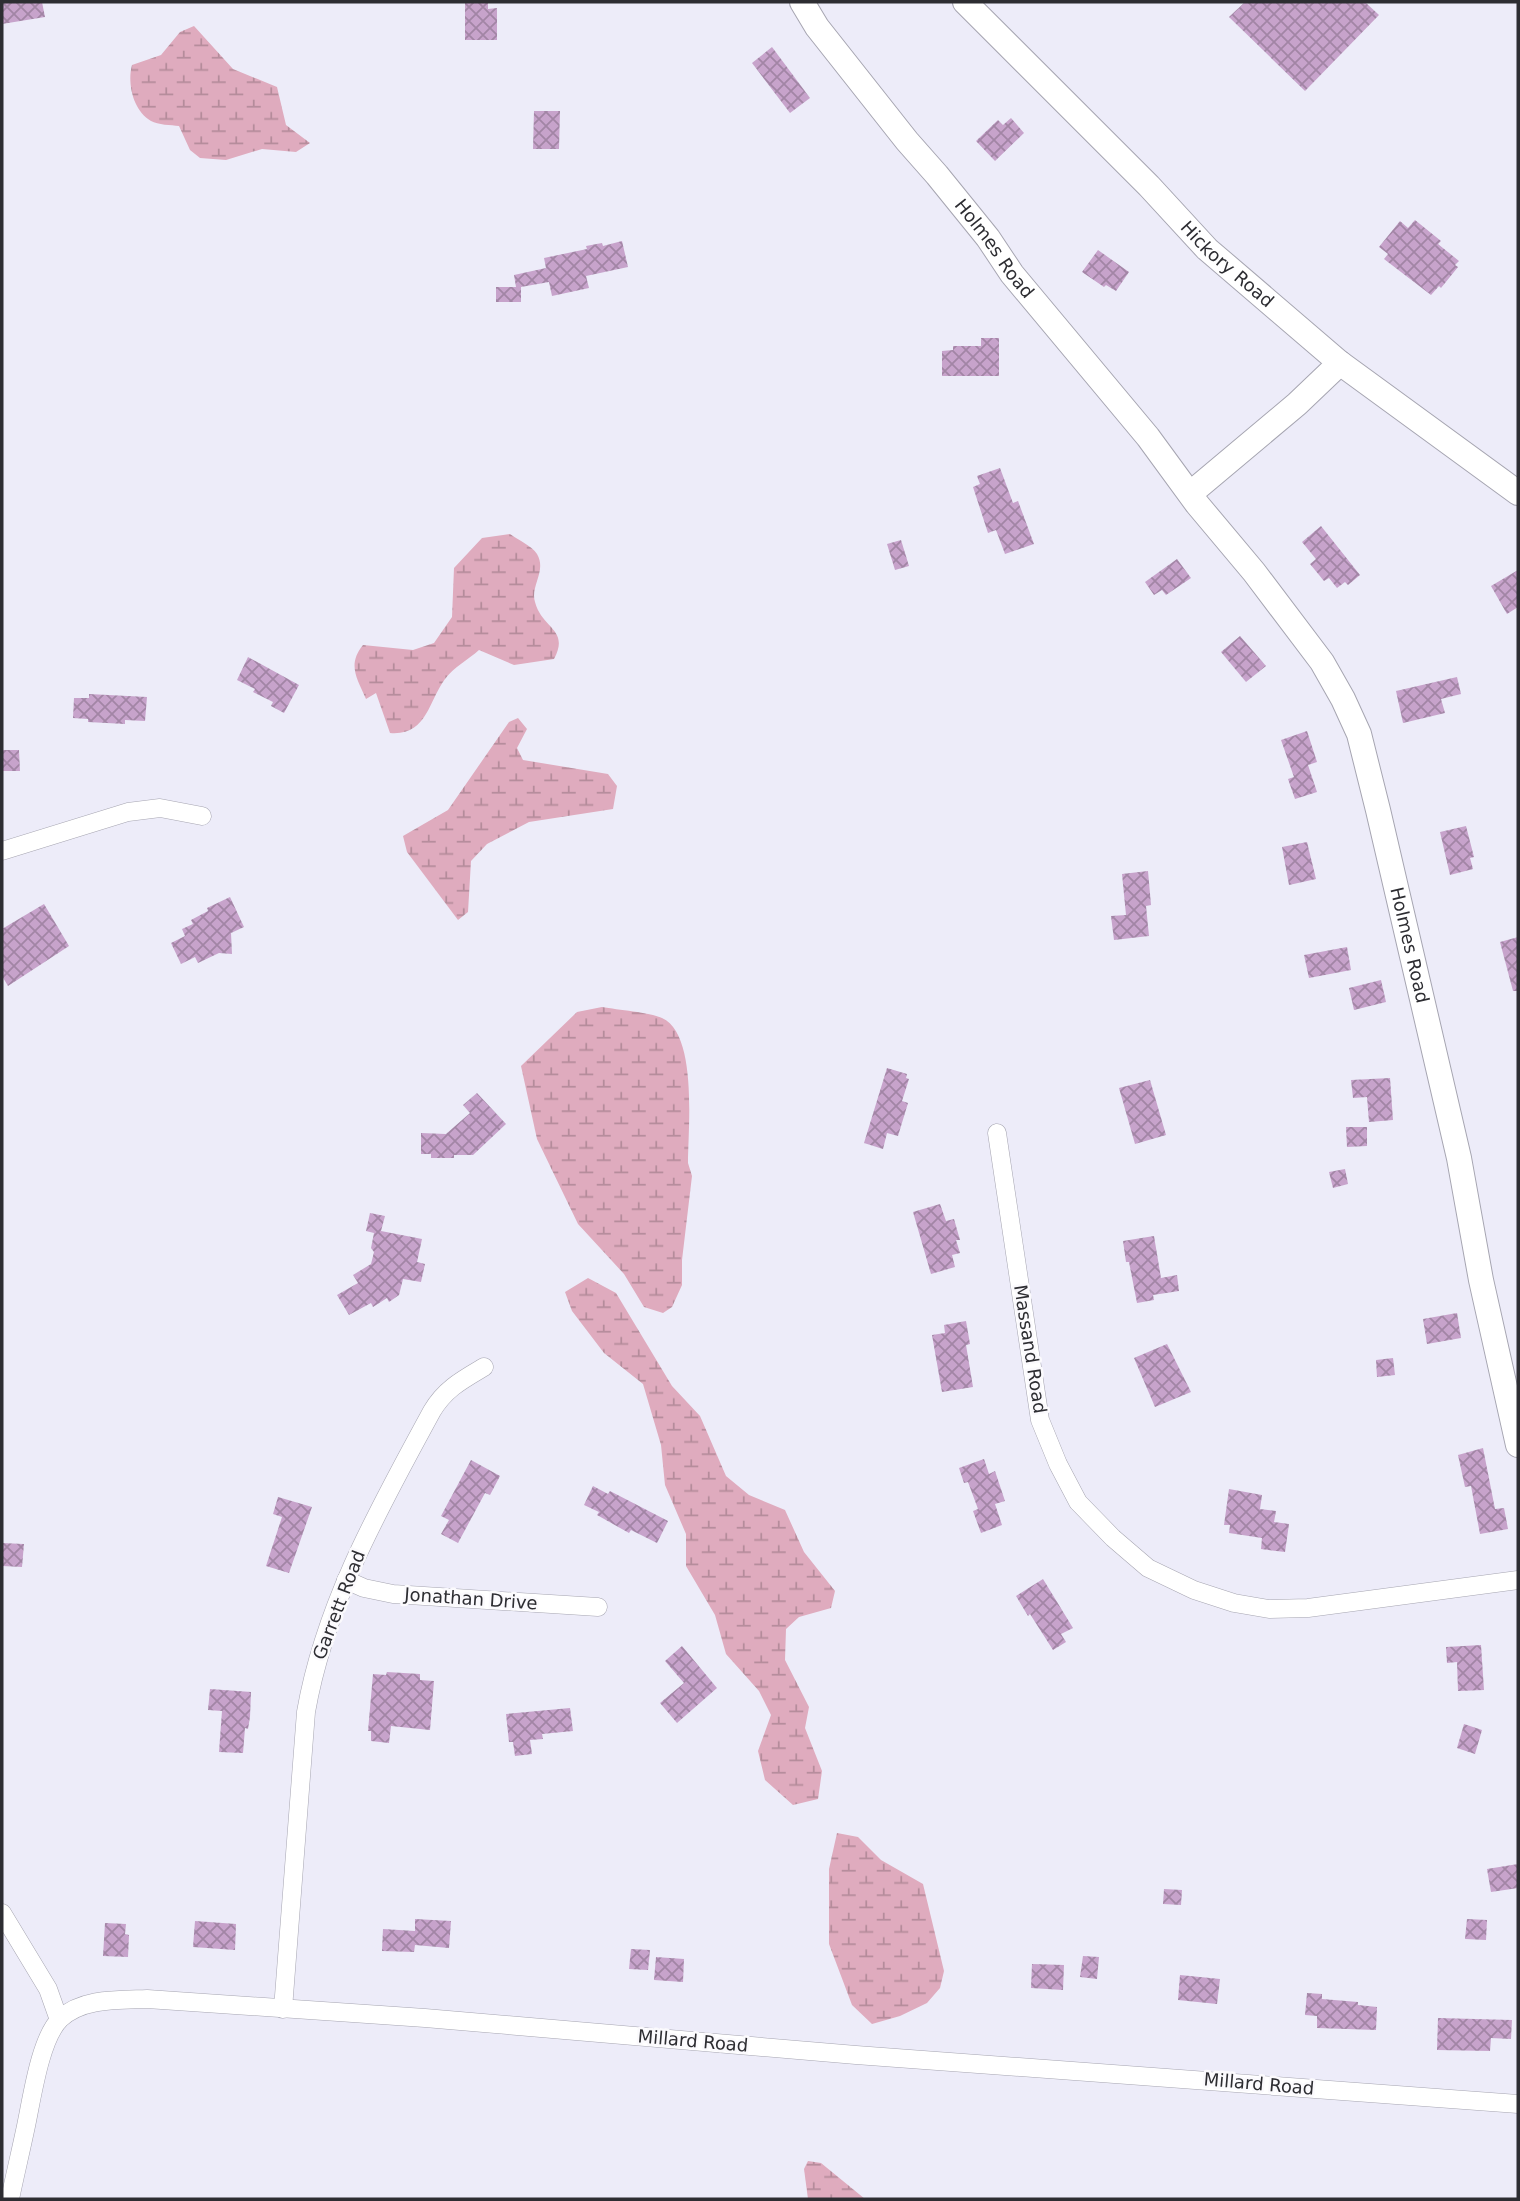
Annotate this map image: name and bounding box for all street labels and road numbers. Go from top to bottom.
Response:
street label: Holmes Road [951,195,1039,302]
street label: Hickory Road [1177,217,1278,311]
street label: Holmes Road [1386,885,1434,1005]
street label: Massand Road [1010,1283,1051,1415]
street label: Garrett Road [308,1547,369,1662]
street label: Jonathan Drive [403,1583,538,1614]
street label: Millard Road [637,2025,749,2056]
street label: Millard Road [1203,2068,1315,2099]

